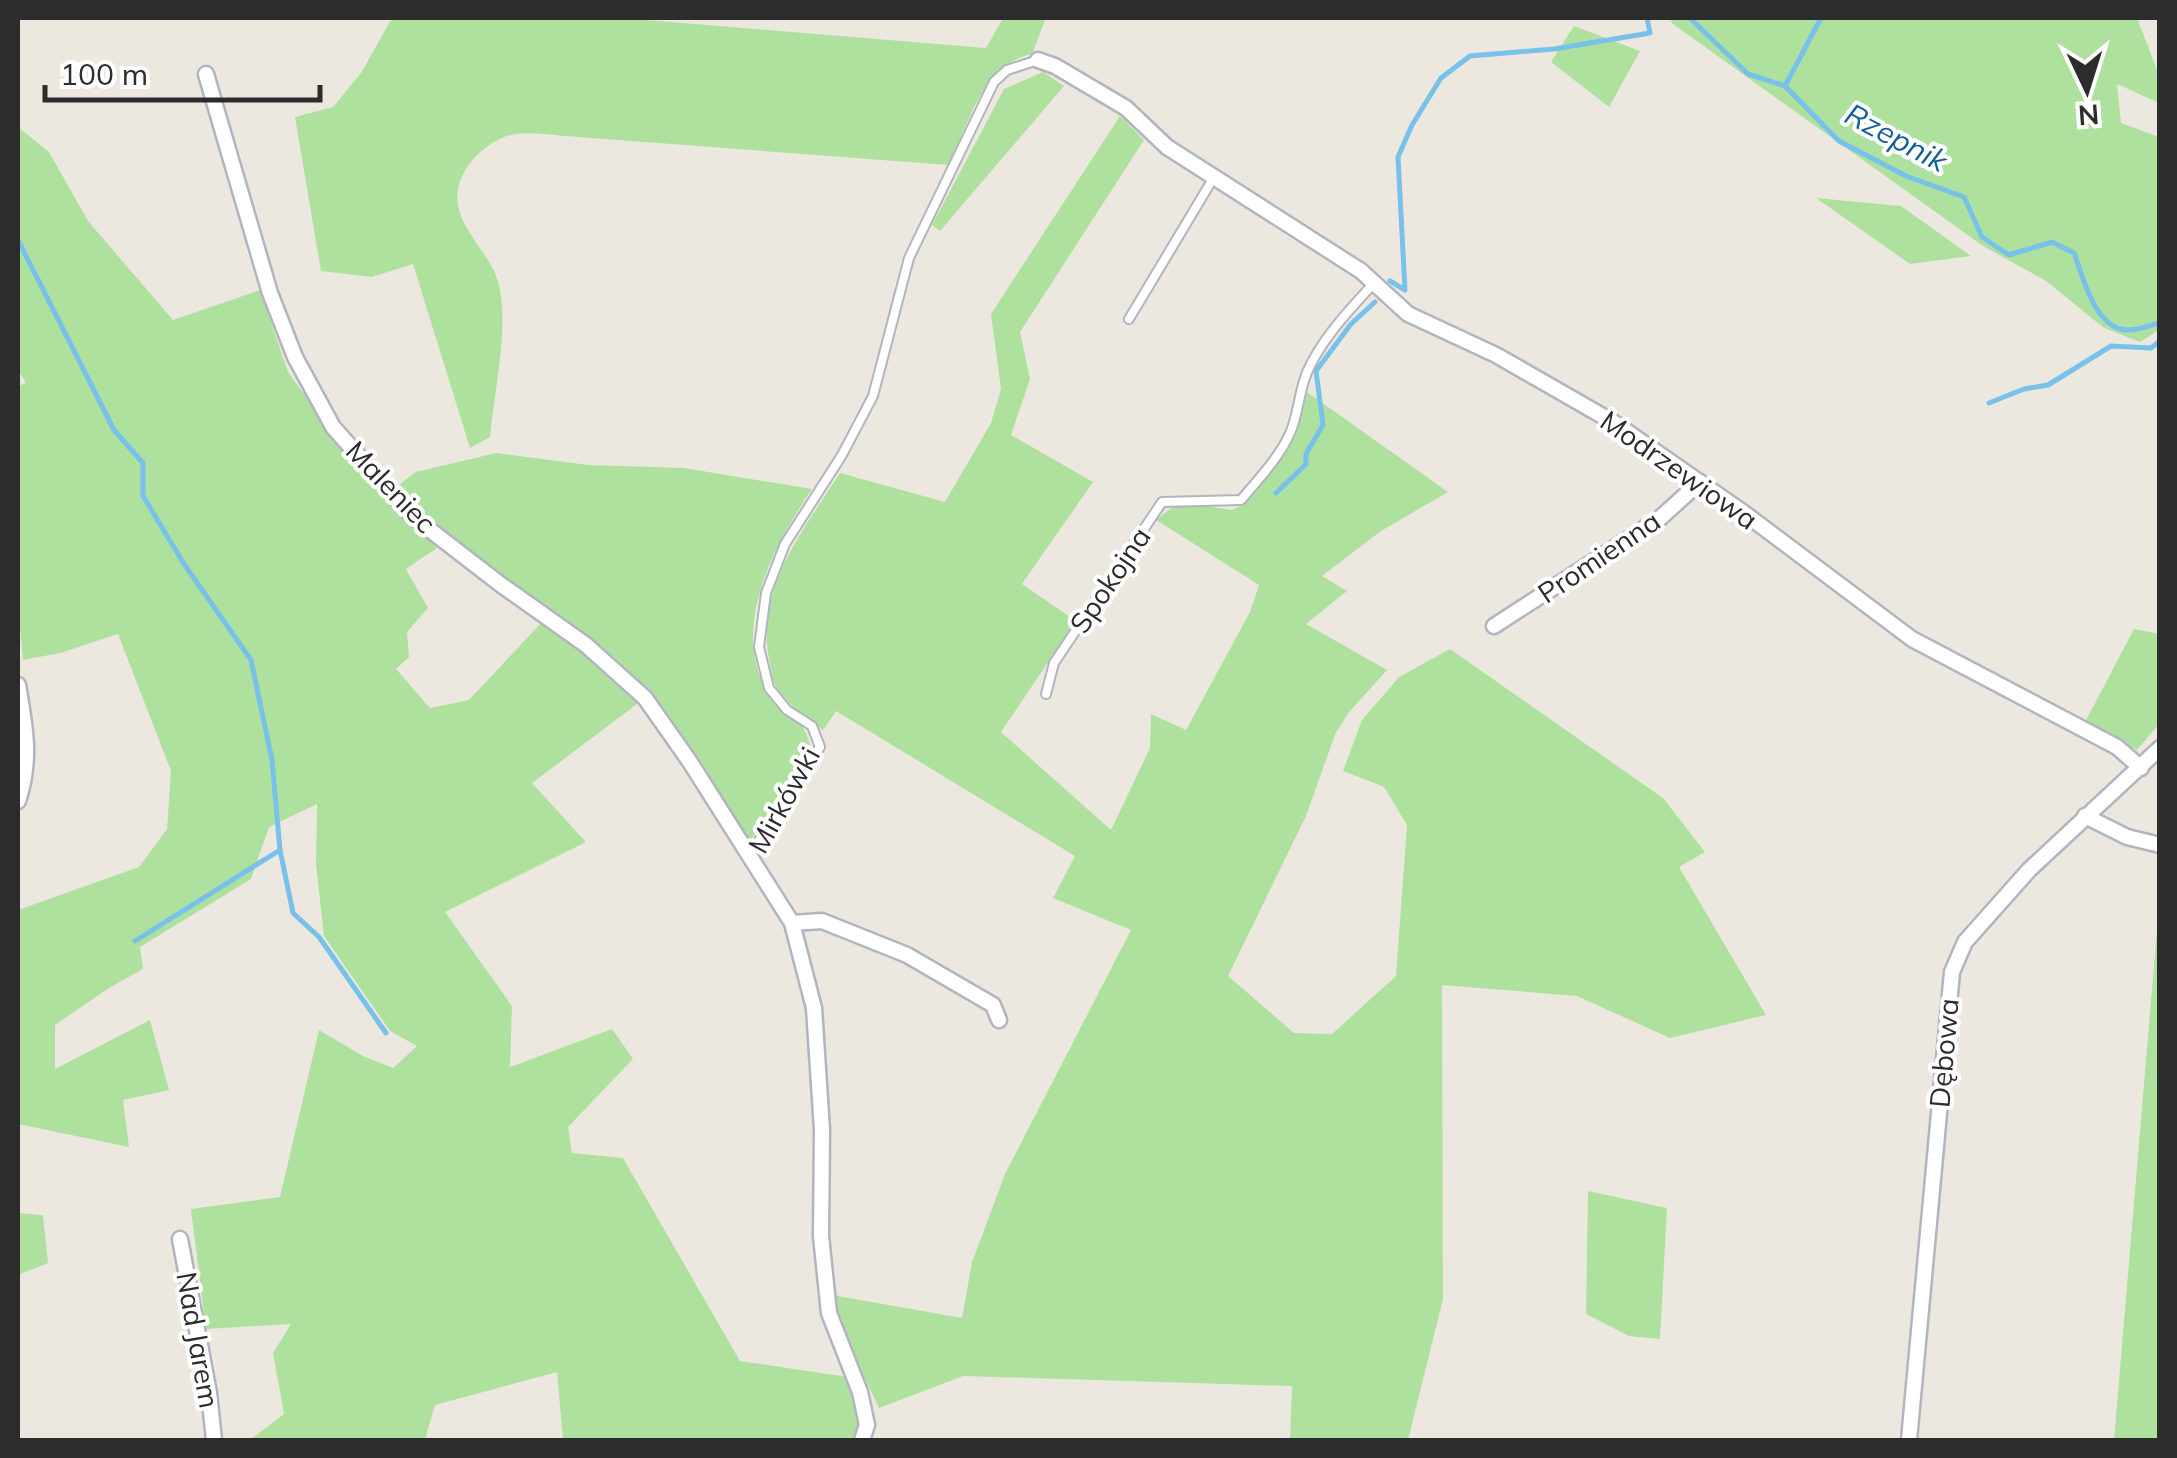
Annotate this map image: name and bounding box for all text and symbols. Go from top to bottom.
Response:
scale bar [45,40,320,102]
north arrow [2037,40,2137,140]
text: 100 m [60,55,148,93]
water label: Rzepnik [1839,94,1956,181]
text: N [2077,97,2101,134]
street label: Modrzewiowa [1594,402,1765,537]
street label: Maleniec [339,433,444,540]
street label: Promienna [1531,503,1667,610]
street label: Spokojna [1061,520,1158,639]
street label: Mirkówki [740,740,827,859]
street label: Dębowa [1921,997,1966,1109]
street label: Nad Jarem [169,1269,228,1411]

